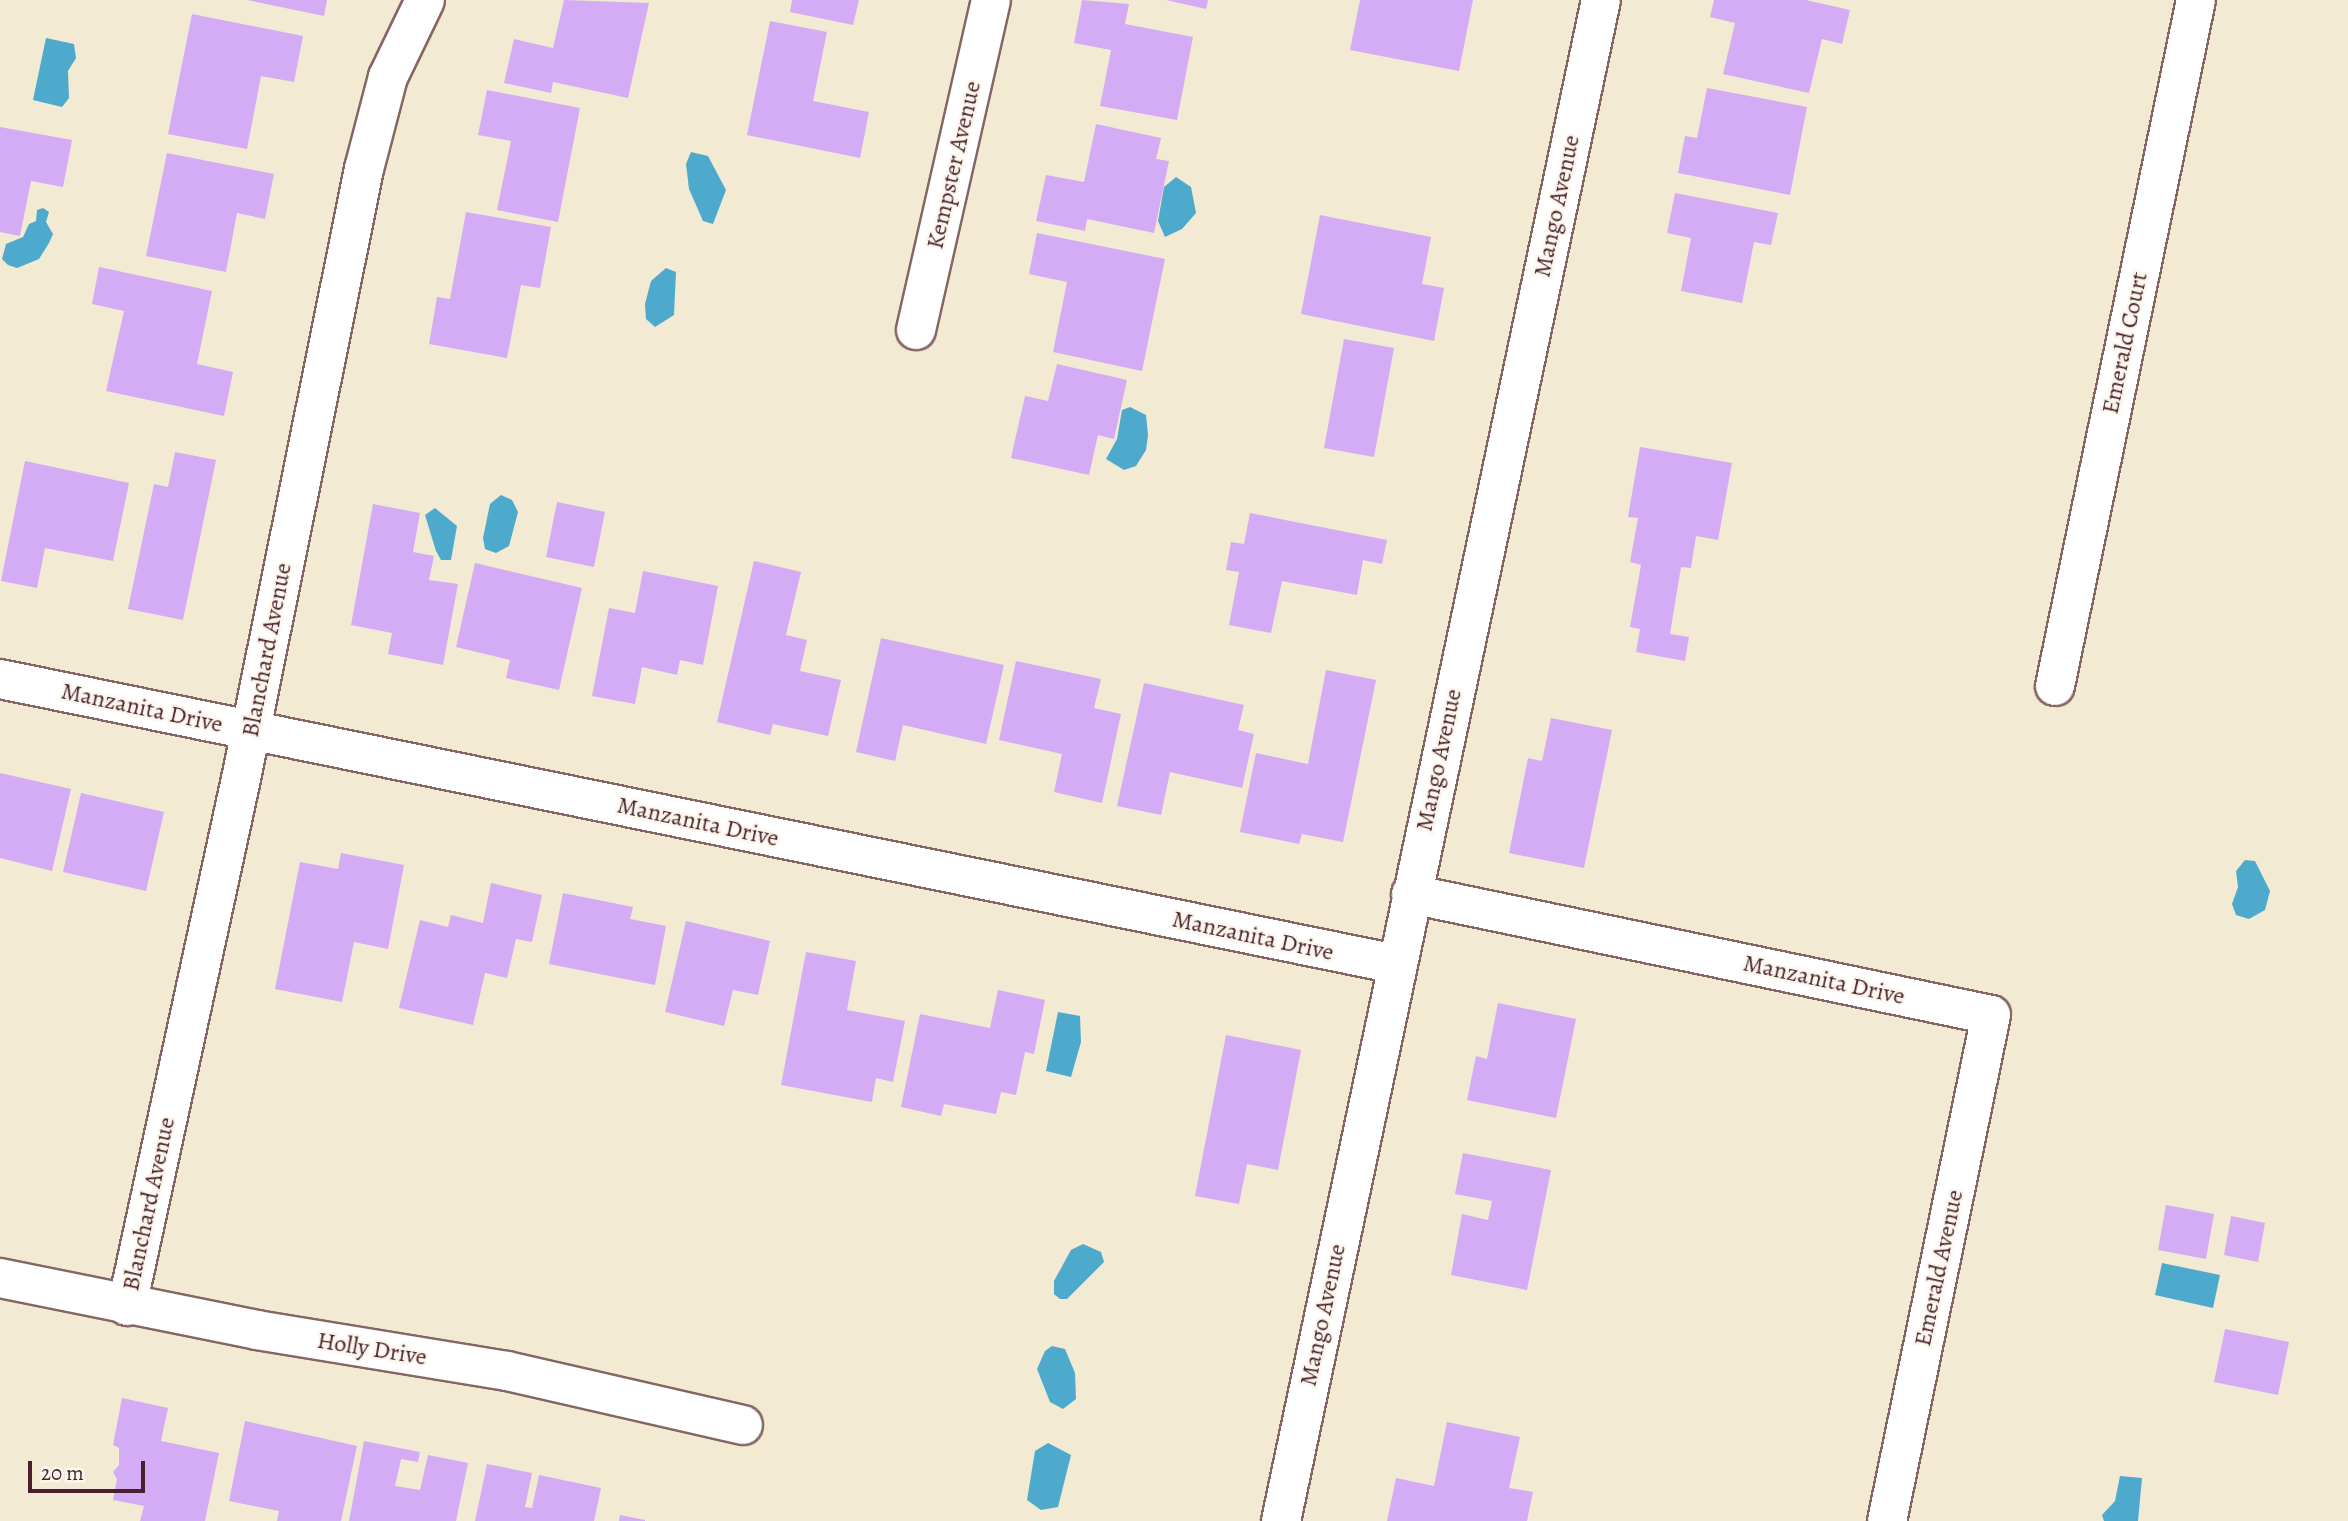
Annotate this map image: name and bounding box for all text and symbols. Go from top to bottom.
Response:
street label: Kempster Avenue [921,78,987,252]
street label: Mango Avenue [1528,132,1586,280]
street label: Emerald Court [2096,269,2154,417]
street label: Blanchard Avenue [236,560,298,740]
street label: Manzanita Drive [59,677,225,739]
street label: Mango Avenue [1410,686,1468,834]
street label: Manzanita Drive [615,791,781,853]
street label: Manzanita Drive [1170,905,1336,967]
street label: Manzanita Drive [1741,949,1907,1011]
street label: Blanchard Avenue [117,1115,181,1293]
street label: Emerald Avenue [1908,1187,1970,1349]
street label: Mango Avenue [1294,1241,1352,1389]
street label: Holly Drive [315,1326,429,1372]
scale bar [32,1448,149,1492]
text: 20 m [41,1459,84,1487]

